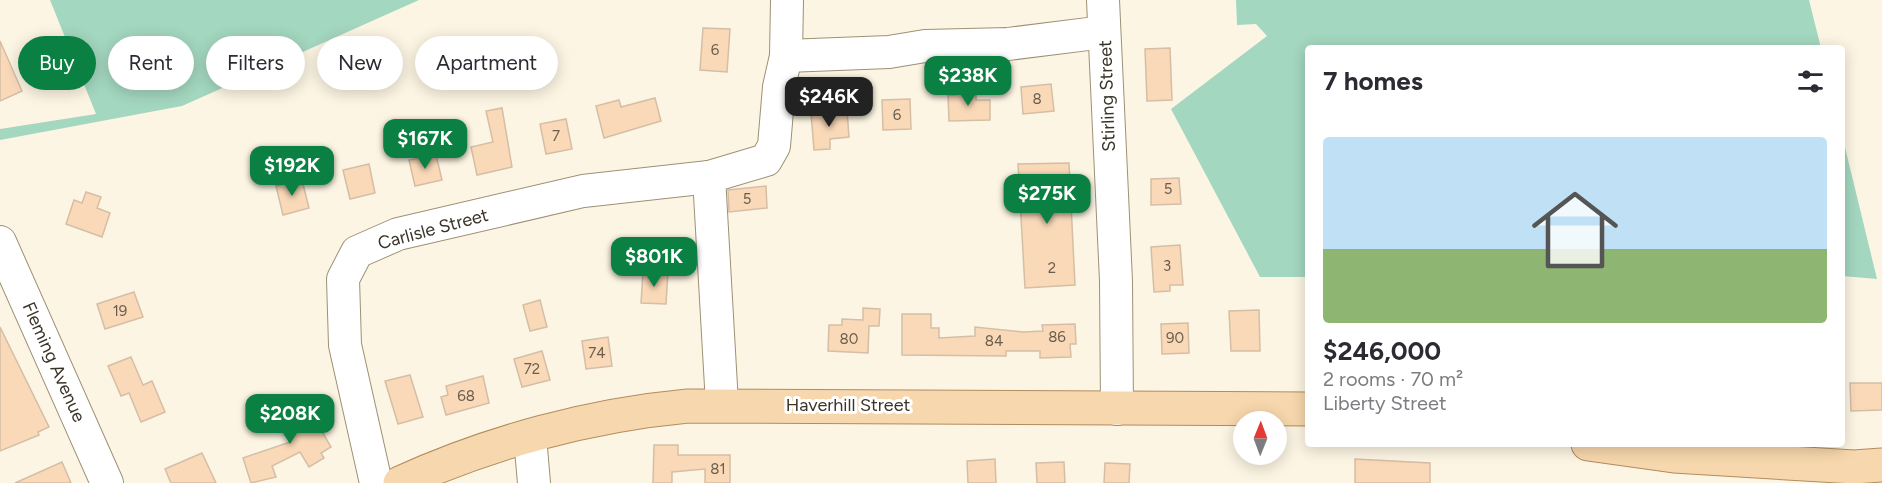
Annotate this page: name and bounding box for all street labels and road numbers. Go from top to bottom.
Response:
street label: Stirling Street [1094,40,1120,152]
street label: Carlisle Street [375,204,491,254]
street label: Fleming Avenue [18,299,90,426]
street label: Haverhill Street [786,394,910,416]

